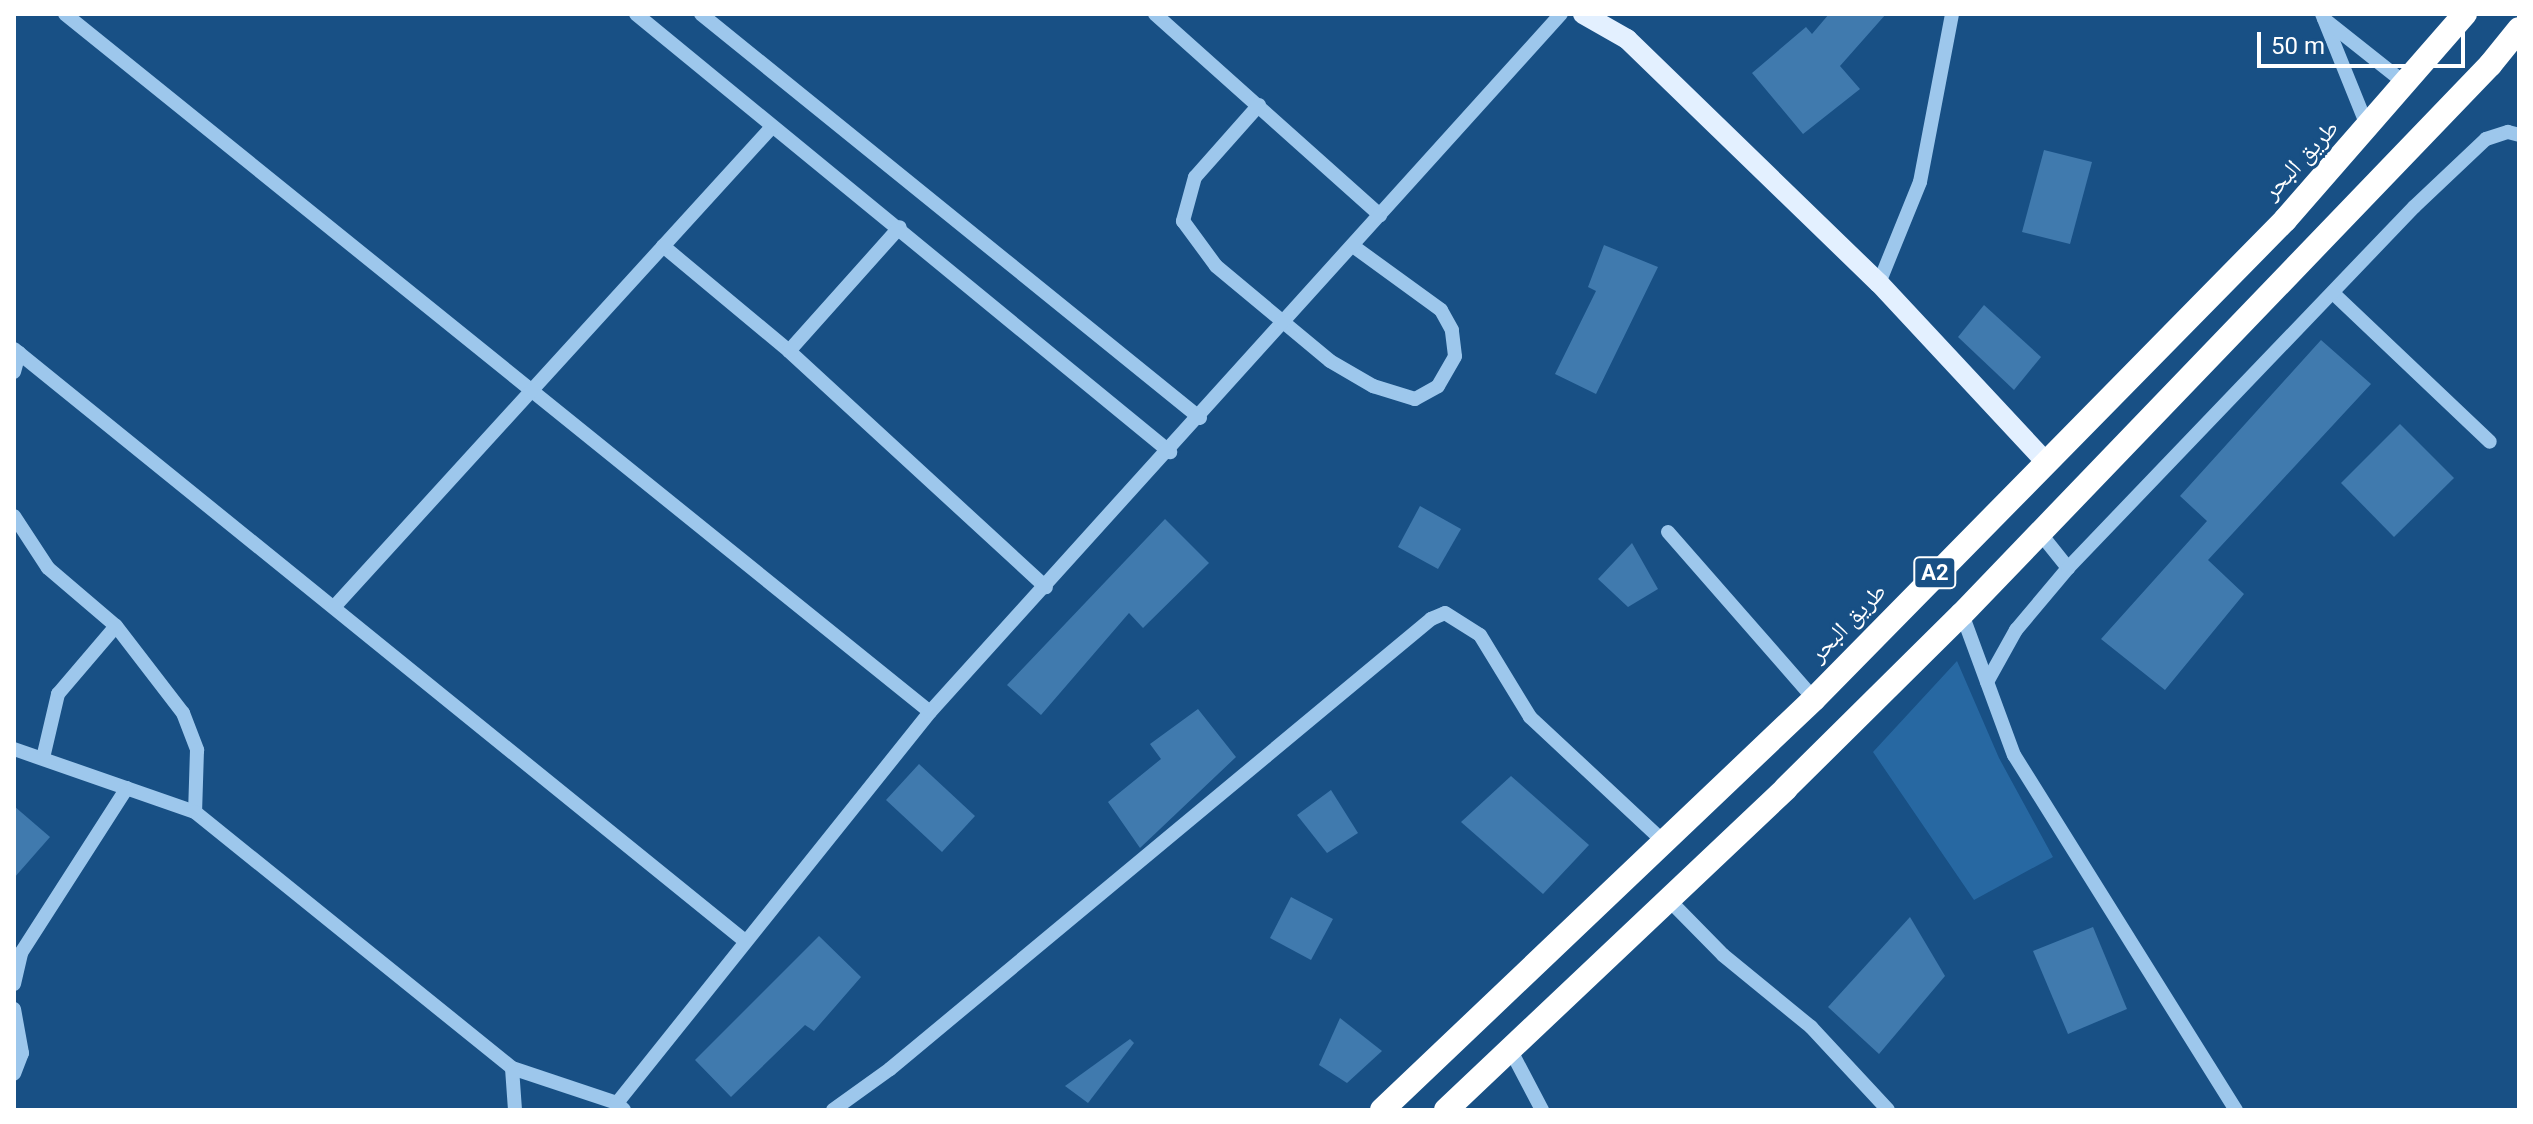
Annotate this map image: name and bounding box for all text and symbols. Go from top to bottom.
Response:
scale bar [2261,16,2469,66]
text: 50 m [2271,32,2325,60]
street label: طريق البحر [2257,114,2345,206]
road number: A2 [1913,555,1957,591]
street label: طريق البحر [1803,578,1893,668]

